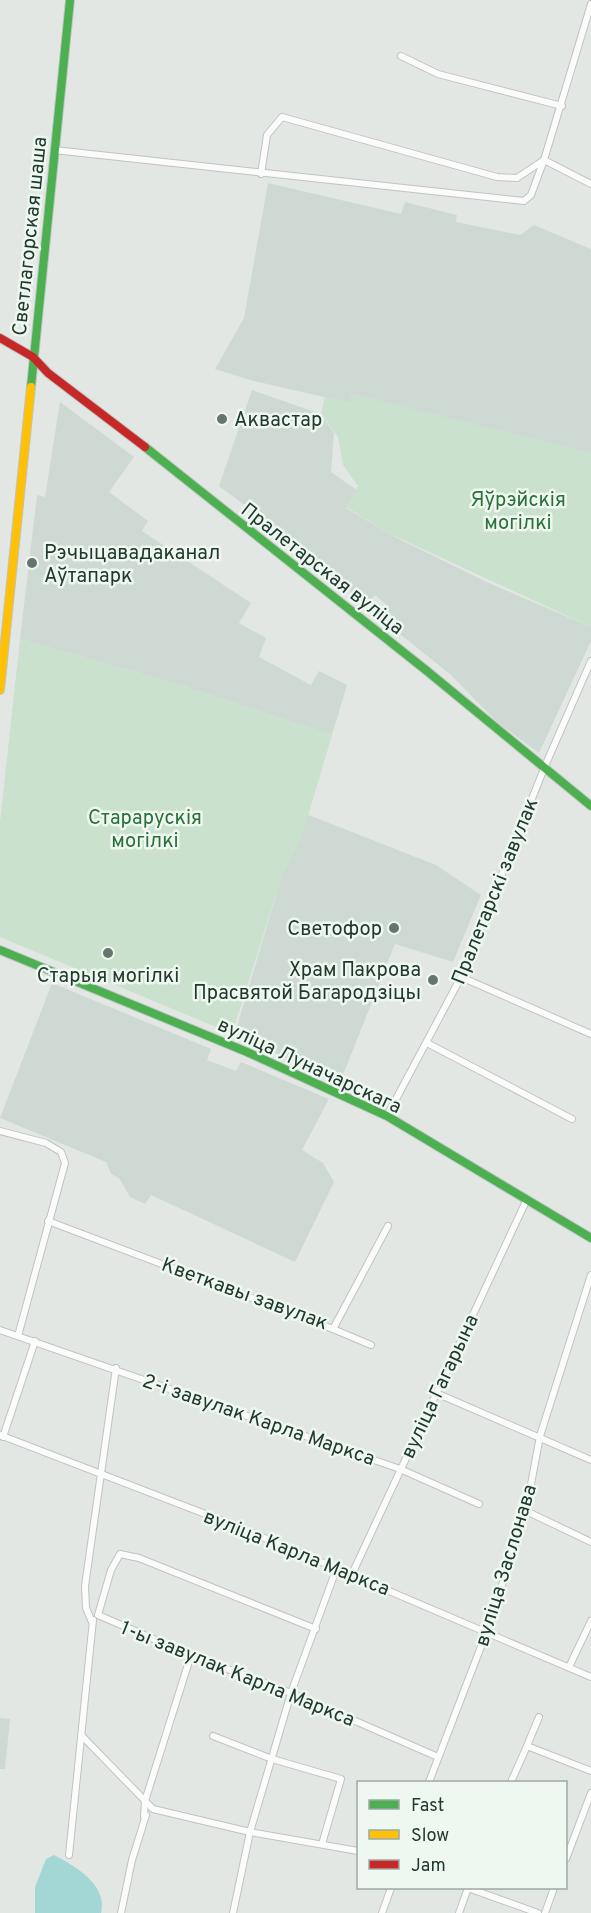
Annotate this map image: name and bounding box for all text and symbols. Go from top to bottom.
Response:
street label: Светлагорская шаша [8,135,54,337]
place label: Аквастар [234,408,322,434]
marker: Аквастар [215,412,229,426]
park label: Яўрэйскія могілкі [470,488,566,537]
street label: Пралетарская вуліца [235,498,409,641]
place label: Рэчыцавадаканал Аўтапарк [44,541,220,590]
marker: Рэчыцавадаканал Аўтапарк [25,556,39,570]
street label: Пралетарскі завулак [447,795,545,989]
park label: Старарускія могілкі [88,806,202,855]
place label: Светофор [287,917,382,943]
marker: Светофор [387,921,401,935]
marker: Старыя могілкі [101,946,115,960]
place label: Храм Пакрова Прасвятой Багародзіцы [193,958,421,1007]
place label: Старыя могілкі [37,964,179,990]
marker: Храм Пакрова Прасвятой Багародзіцы [426,973,440,987]
street label: вуліца Луначарскага [213,1013,405,1121]
street label: Кветкавы завулак [158,1253,331,1337]
street label: вуліца Гагарына [396,1311,486,1463]
street label: 2-і завулак Карла Маркса [139,1369,378,1473]
street label: вуліца Заслонава [470,1481,544,1650]
street label: вуліца Карла Маркса [199,1505,393,1603]
street label: 1-ы завулак Карла Маркса [116,1616,358,1734]
legend [357,1781,567,1889]
text: Fast [411,1795,444,1818]
text: Slow [411,1825,449,1848]
text: Jam [411,1855,446,1878]

